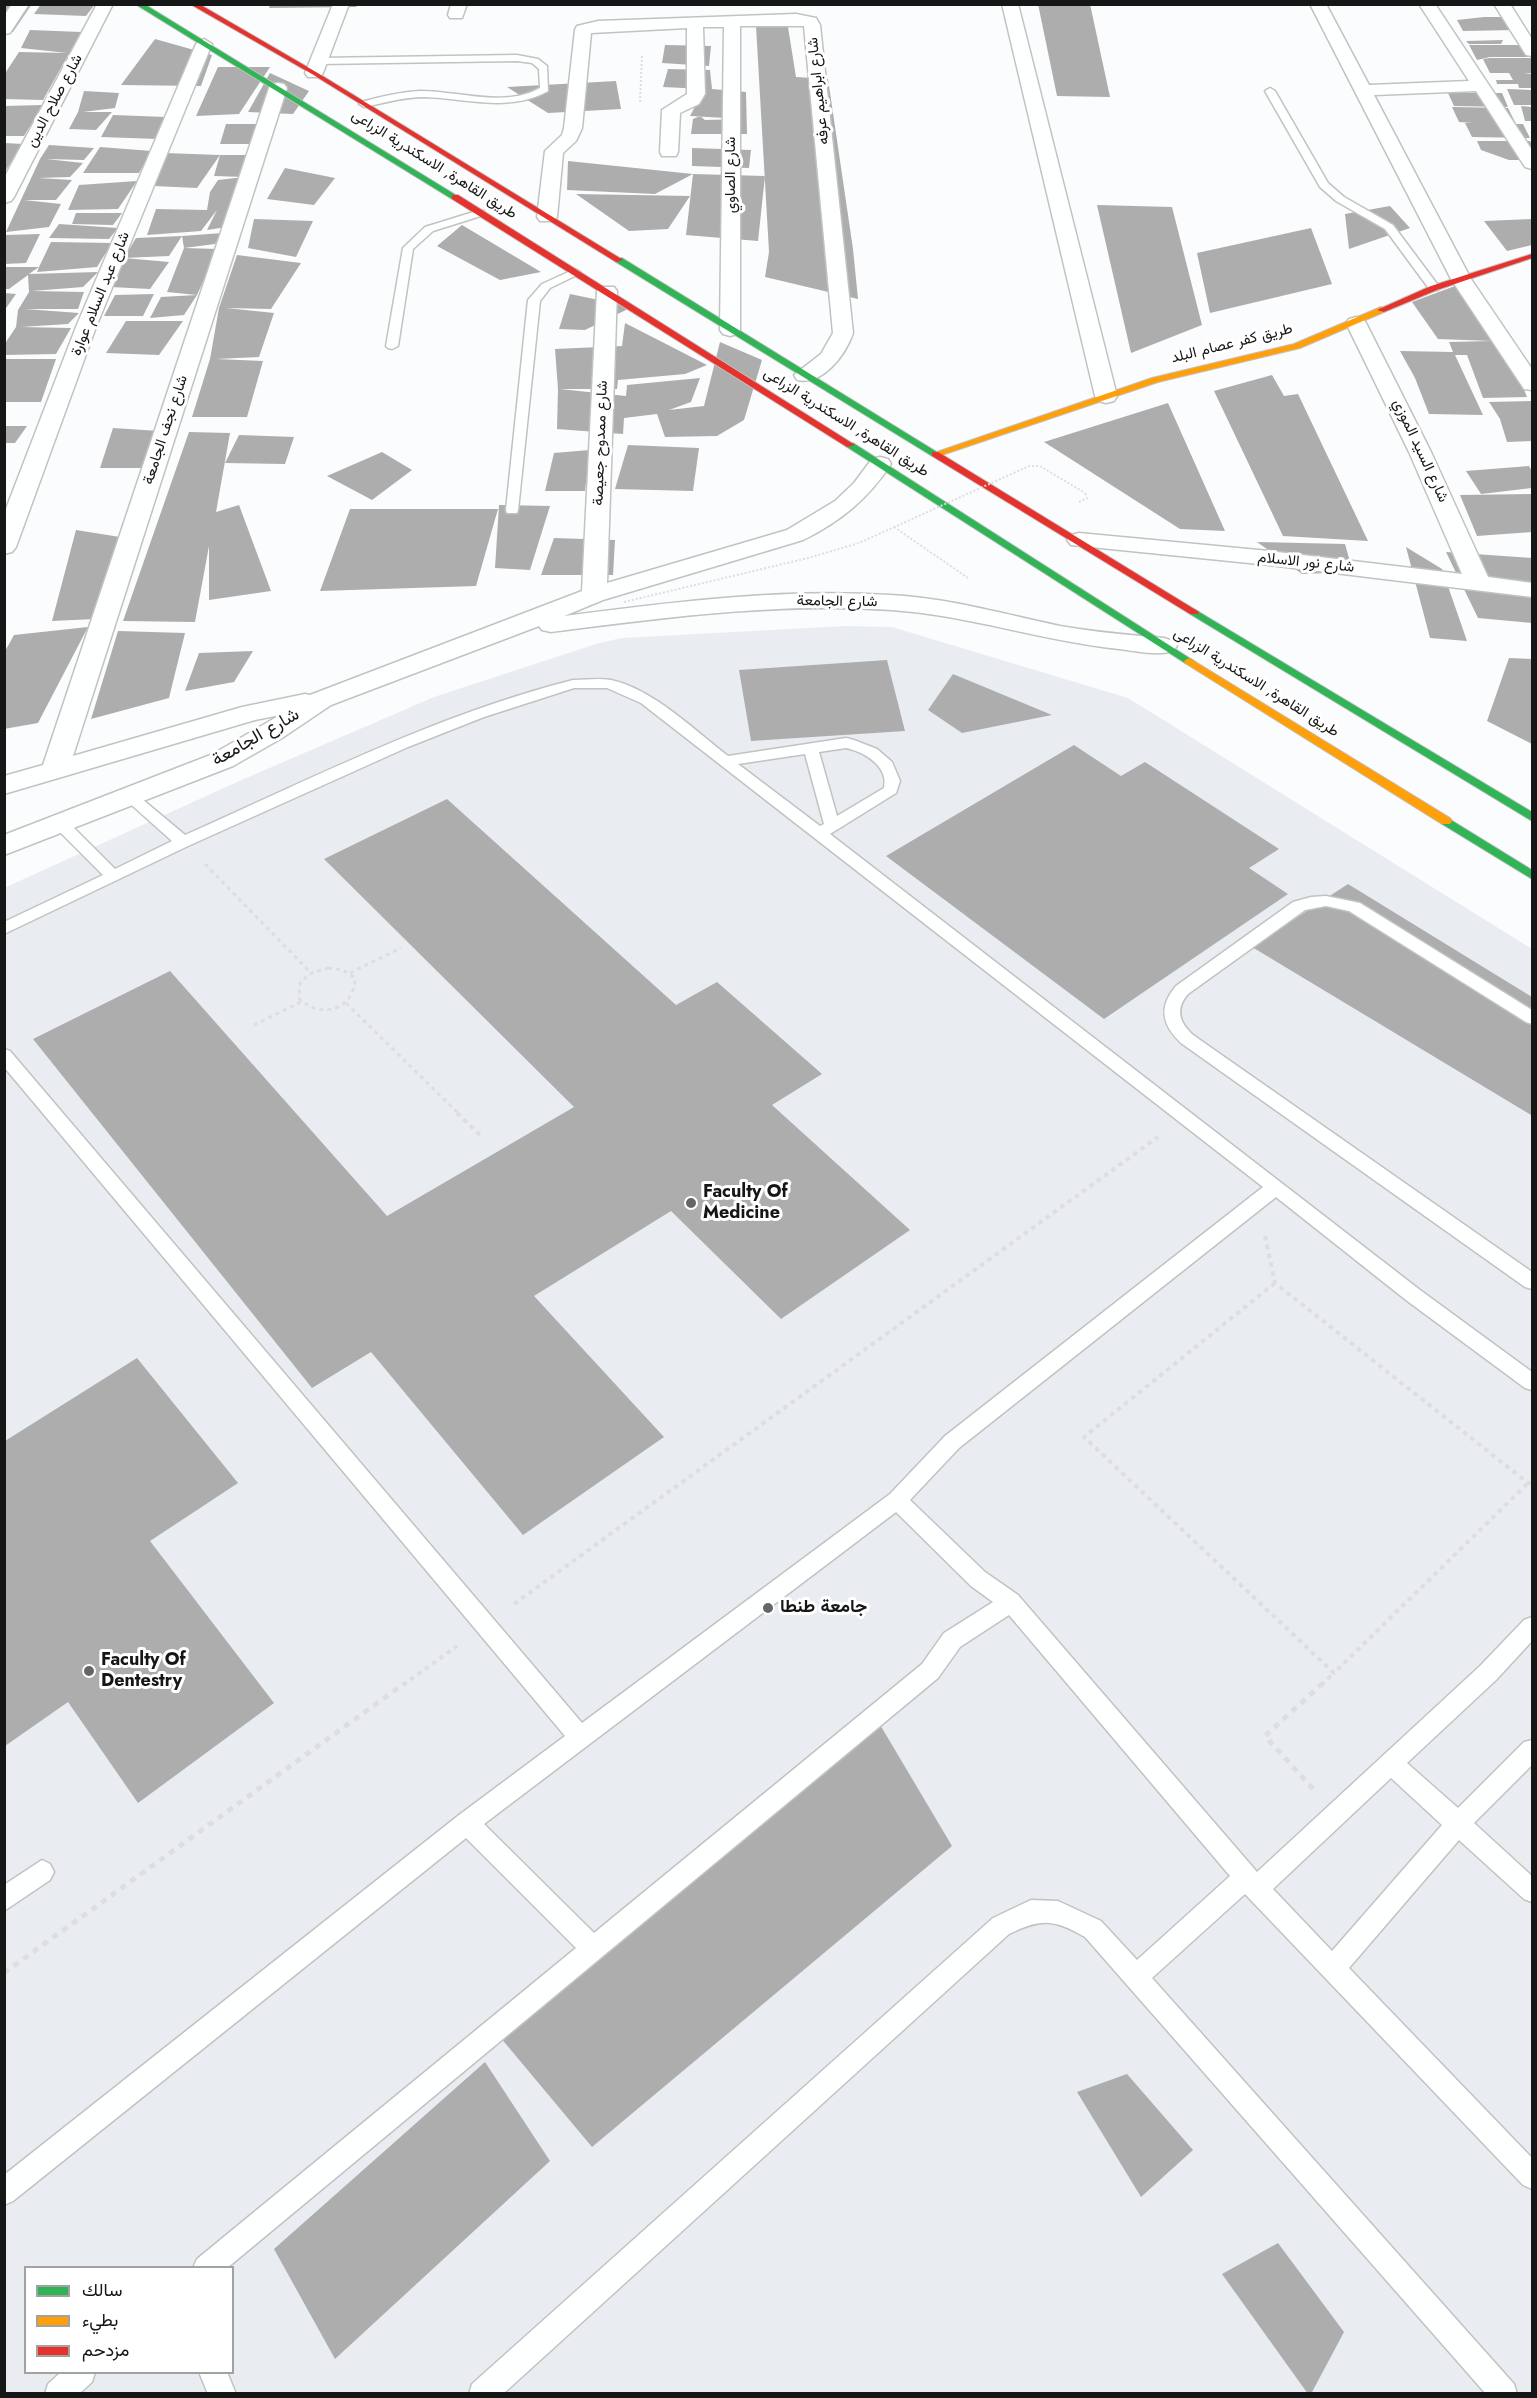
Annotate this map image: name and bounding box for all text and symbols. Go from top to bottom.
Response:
street label: شارع ابراهيم عرفه [804,36,834,146]
street label: شارع صلاح الدين [23,51,87,151]
street label: طريق القاهرة, الاسكندرية الزراعى [348,107,520,223]
street label: شارع الصاوي [722,137,740,213]
street label: شارع عبد السلام عوارة [68,229,134,359]
street label: طريق كفر عصام البلد [1169,320,1295,368]
street label: طريق القاهرة, الاسكندرية الزراعى [760,365,932,481]
street label: شارع نجف الجامعة [140,373,192,487]
street label: شارع ممدوح جعيصة [590,380,612,506]
street label: شارع السيد الموزي [1388,397,1452,505]
street label: شارع نور الاسلام [1257,549,1355,577]
street label: شارع الجامعة [796,592,878,612]
street label: طريق القاهرة, الاسكندرية الزراعى [1170,625,1342,741]
street label: شارع الجامعة [209,704,303,772]
place label: Faculty Of Medicine [703,1182,788,1224]
marker: Faculty Of Medicine [684,1196,698,1210]
place label: جامعة طنطا [780,1597,867,1619]
marker: جامعة طنطا [761,1601,775,1615]
place label: Faculty Of Dentestry [101,1650,186,1692]
marker: Faculty Of Dentestry [82,1664,96,1678]
legend [24,2266,234,2374]
text: سالك [82,2277,122,2303]
text: بطيء [82,2307,118,2333]
text: مزدحم [82,2337,129,2363]

